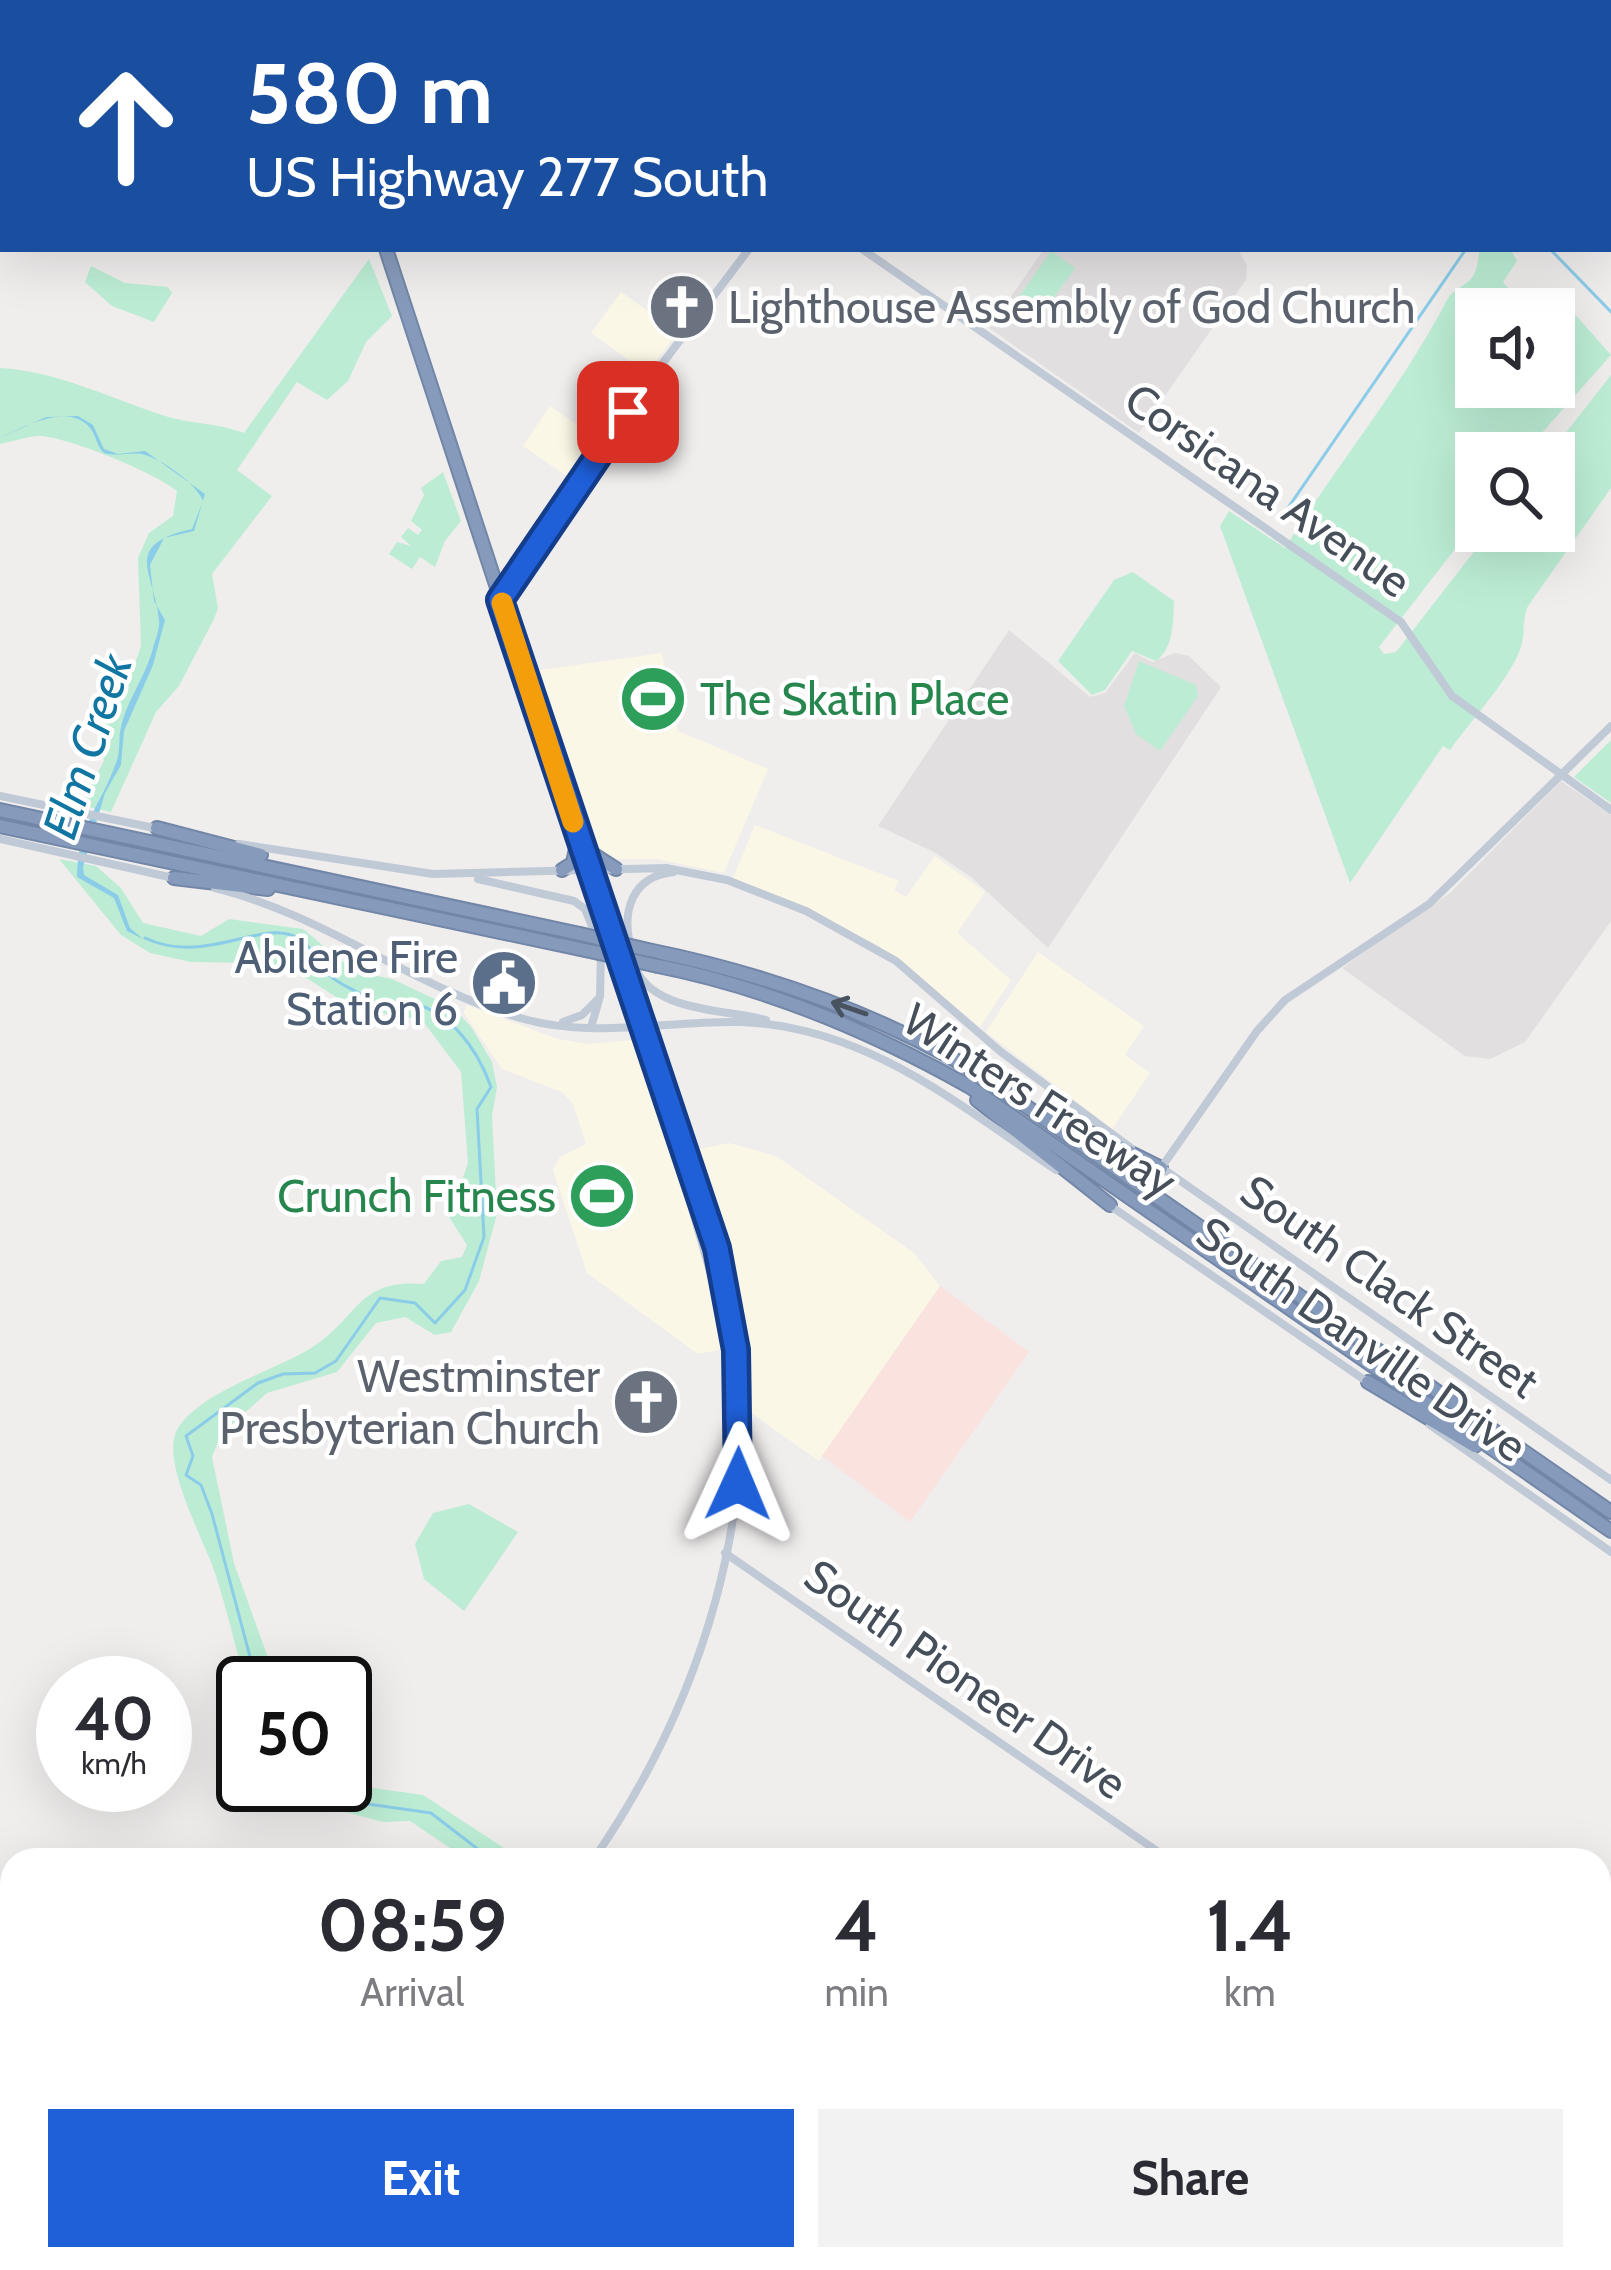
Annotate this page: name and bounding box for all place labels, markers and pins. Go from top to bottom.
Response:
church icon: Lighthouse Assembly of God Church [647,272,717,342]
place label: Lighthouse Assembly of God Church [728,280,1415,334]
pin [577,361,679,463]
sports icon: The Skatin Place [618,664,688,734]
place label: The Skatin Place [700,672,1009,726]
place label: Abilene Fire Station 6 [235,930,458,1036]
public building icon: Abilene Fire Station 6 [469,948,539,1018]
sports icon: Crunch Fitness [567,1161,637,1231]
place label: Crunch Fitness [277,1169,556,1223]
place label: Westminster Presbyterian Church [219,1349,601,1455]
church icon: Westminster Presbyterian Church [611,1367,681,1437]

